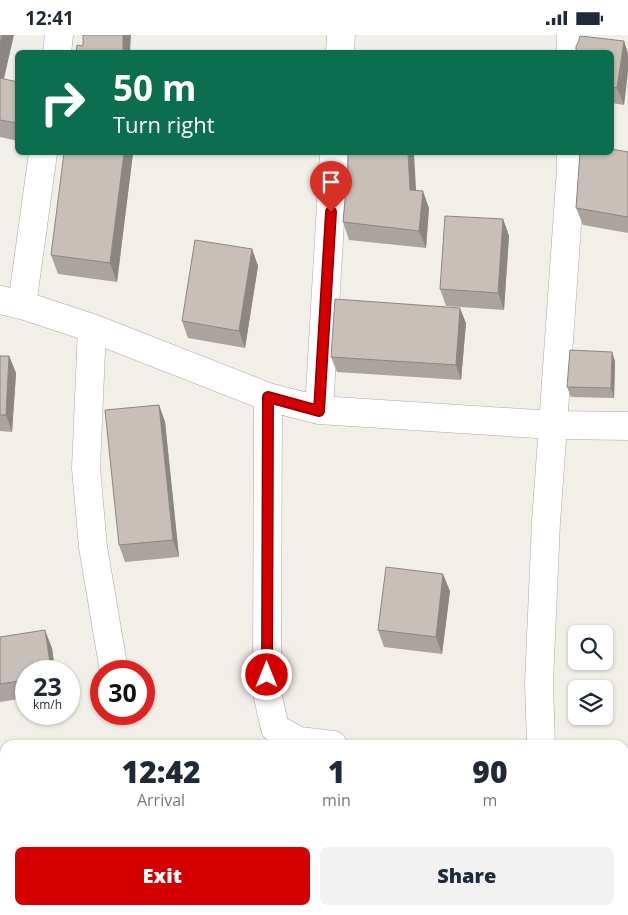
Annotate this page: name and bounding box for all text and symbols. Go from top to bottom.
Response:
text: 12:41 [25,5,74,31]
text: 50 m [113,64,196,111]
icon: right [30,70,95,135]
text: Turn right [113,109,215,139]
pin [310,161,352,212]
icon: arrive [317,168,345,196]
map controls [568,625,613,725]
button: search [568,625,613,670]
position arrow [240,648,292,700]
speed limit sign: 30 [90,660,155,725]
text: 23 [33,669,62,703]
button: layers [568,680,613,725]
text: km/h [33,696,62,713]
text: 12:42 [122,751,201,792]
text: 1 [328,751,345,792]
text: 90 [472,751,507,792]
text: Arrival [137,789,185,811]
text: min [322,789,351,811]
text: m [482,789,497,811]
button: Exit [15,847,310,905]
button: Share [320,847,614,905]

